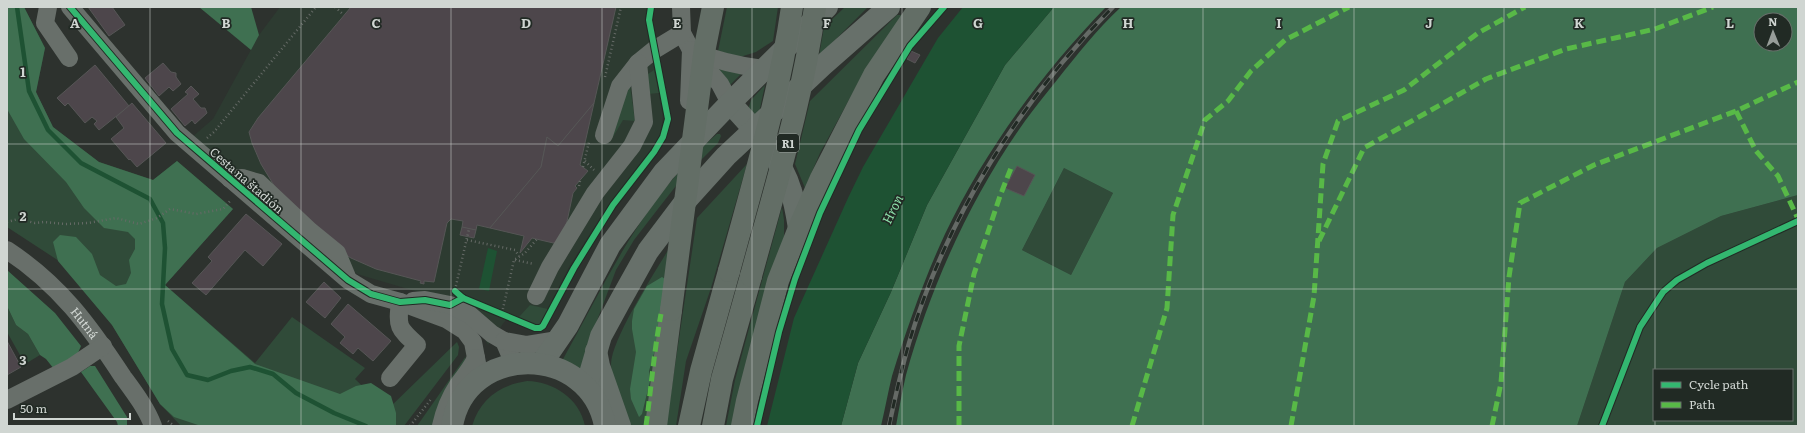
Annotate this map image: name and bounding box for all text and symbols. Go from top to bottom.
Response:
north arrow [1753,12,1793,52]
text: A [70,13,80,32]
text: B [222,13,231,32]
text: C [371,13,381,32]
text: D [521,13,531,32]
text: E [673,13,682,32]
text: F [823,13,831,32]
text: G [973,13,983,32]
text: H [1123,13,1134,32]
text: I [1276,13,1282,32]
text: J [1425,13,1433,32]
text: K [1574,13,1585,32]
text: L [1726,13,1734,32]
text: N [1768,13,1778,29]
text: 1 [20,62,26,81]
road number: R1 [777,134,799,152]
street label: Cesta na štadión [206,143,288,217]
water label: Hron [877,191,907,227]
text: 2 [20,206,27,225]
street label: Hutná [67,303,103,343]
text: 3 [19,350,27,369]
legend [1653,369,1793,421]
text: Cycle path [1689,375,1749,393]
scale bar [14,395,130,421]
text: Path [1689,395,1715,413]
text: 50 m [20,399,47,417]

